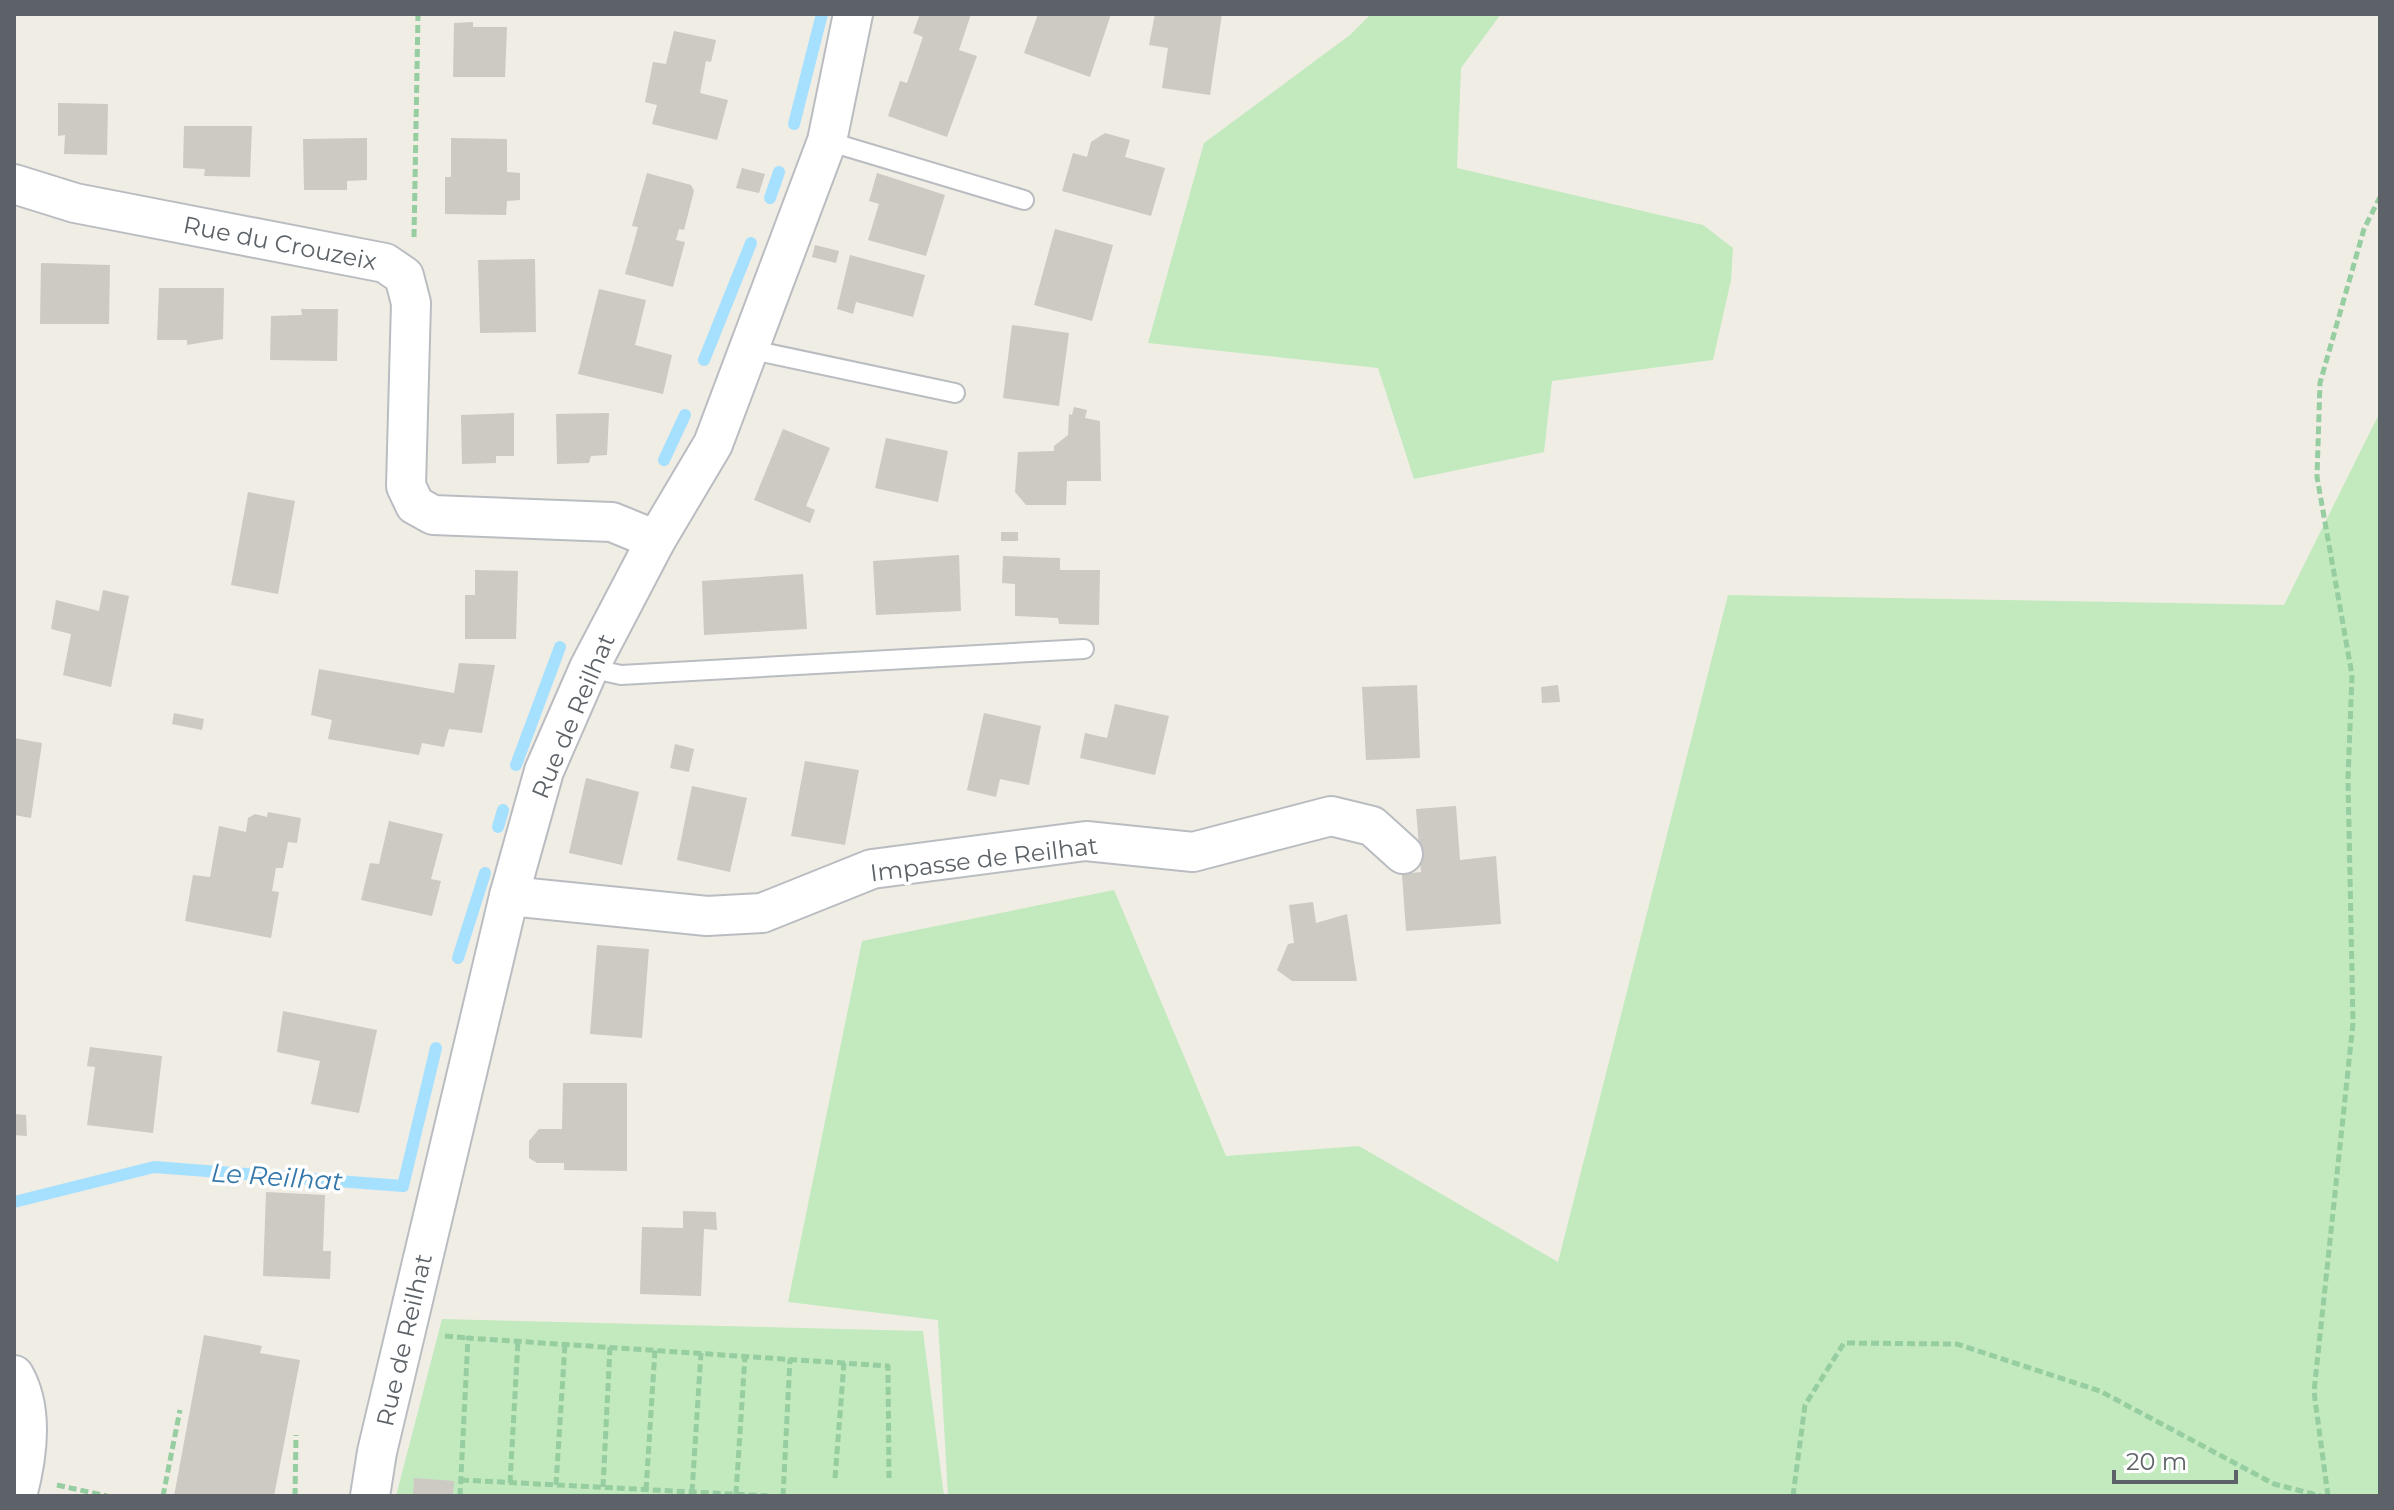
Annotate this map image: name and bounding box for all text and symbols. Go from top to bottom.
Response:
street label: Rue du Crouzeix [181,210,379,276]
street label: Rue de Reilhat [525,629,621,803]
street label: Impasse de Reilhat [868,831,1100,887]
water label: Le Reilhat [210,1156,344,1198]
street label: Rue de Reilhat [370,1251,438,1429]
scale bar [2114,1434,2236,1484]
text: 20 m [2126,1447,2187,1476]

